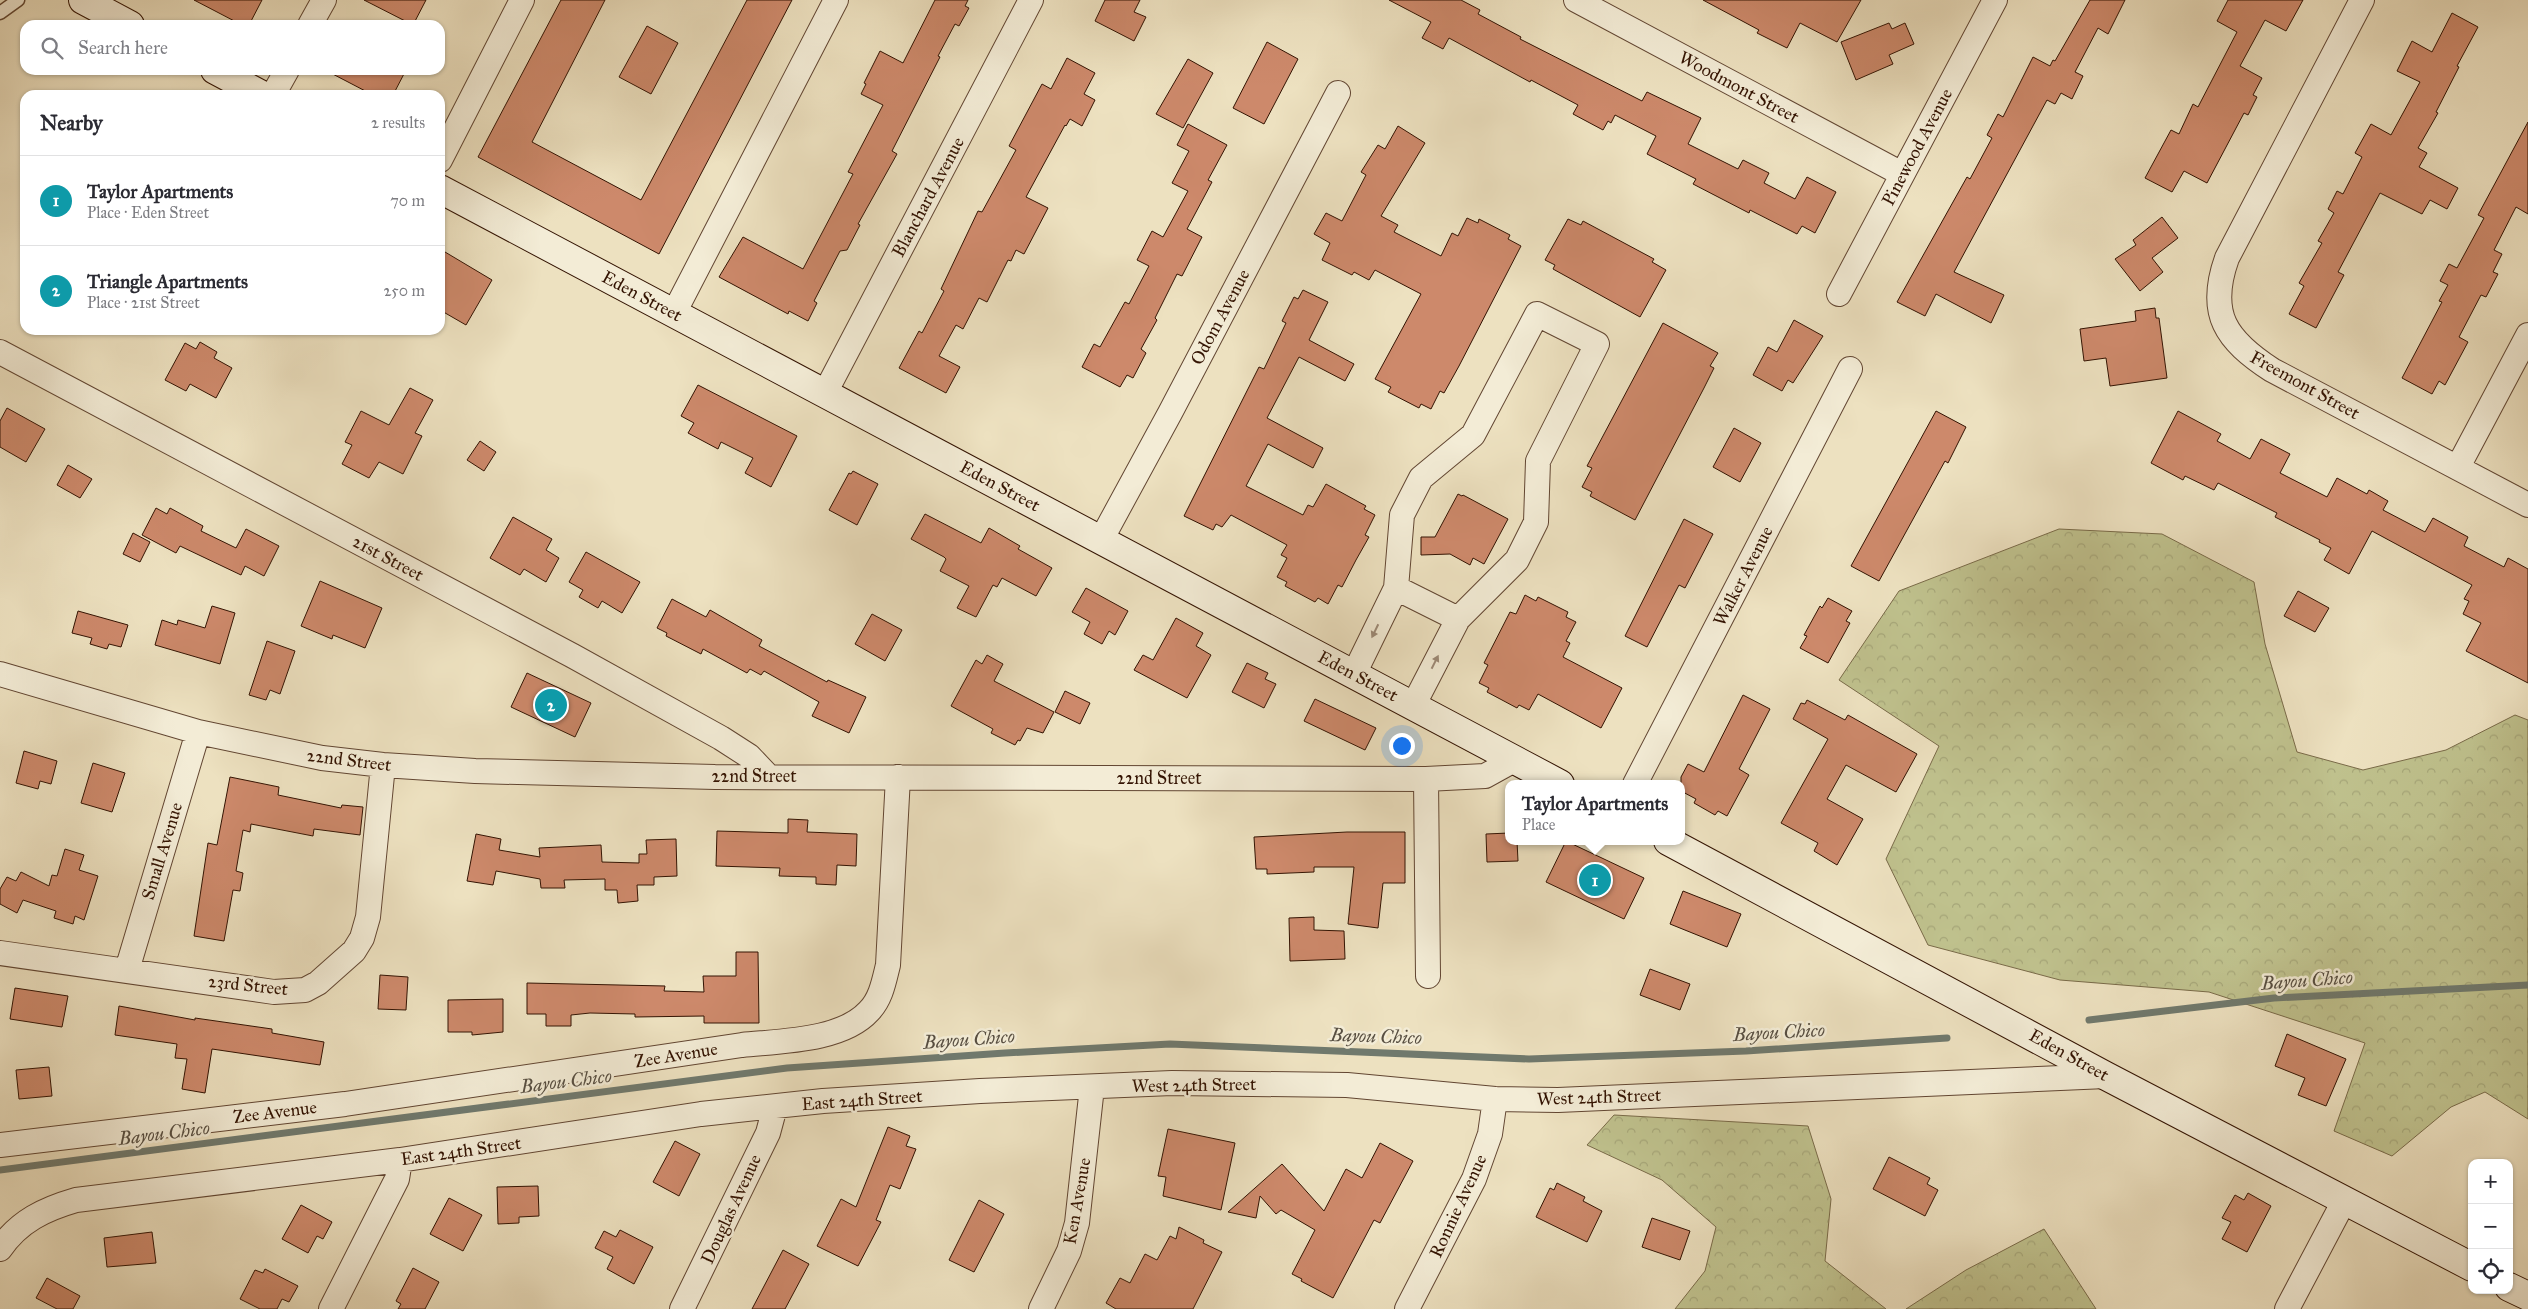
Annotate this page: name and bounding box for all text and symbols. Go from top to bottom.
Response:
search box [20,20,445,75]
icon: search [38,34,66,62]
text: Search here [78,36,168,59]
street label: Woodmont Street [1675,46,1803,128]
street label: Pinewood Avenue [1877,85,1957,209]
text: Nearby [40,110,103,136]
text: 2 results [371,113,425,132]
street label: Blanchard Avenue [887,133,969,261]
text: Taylor Apartments [87,180,233,203]
text: 1 [53,191,59,210]
text: 70 m [390,191,425,210]
text: Place · Eden Street [87,203,209,222]
street label: Eden Street [598,266,686,327]
street label: Odom Avenue [1186,266,1254,368]
text: Triangle Apartments [87,270,248,293]
text: 2 [52,281,60,300]
text: 250 m [384,281,425,300]
text: Place · 21st Street [87,293,200,312]
street label: Freemont Street [2246,346,2364,424]
street label: Eden Street [956,456,1044,517]
street label: Walker Avenue [1708,522,1778,630]
street label: 21st Street [349,530,428,586]
one-way arrow [1371,624,1379,638]
street label: Eden Street [1314,646,1402,707]
one-way arrow [1431,655,1439,670]
pin: 2 [535,686,567,724]
your location [1389,733,1415,759]
street label: 22nd Street [305,744,393,776]
street label: 22nd Street [711,765,797,787]
street label: 22nd Street [1116,767,1202,789]
popup [1505,780,1685,845]
text: Taylor Apartments [1522,792,1668,815]
street label: Small Avenue [137,800,187,902]
text: Place [1522,815,1556,834]
pin: 1 [1579,861,1611,899]
water label: Bayou Chico [2259,965,2354,995]
street label: 23rd Street [207,970,290,1000]
water label: Bayou Chico [1732,1018,1825,1046]
water label: Bayou Chico [1329,1023,1422,1049]
water label: Bayou Chico [921,1024,1016,1054]
street label: Eden Street [2025,1024,2113,1086]
street label: Zee Avenue [633,1038,719,1072]
water label: Bayou Chico [518,1064,613,1098]
street label: West 24th Street [1132,1073,1257,1097]
street label: West 24th Street [1536,1084,1662,1110]
street label: East 24th Street [801,1085,924,1115]
street label: Zee Avenue [232,1096,318,1128]
water label: Bayou Chico [116,1116,211,1150]
street label: East 24th Street [399,1132,523,1170]
street label: Douglas Avenue [696,1151,767,1268]
street label: Ronnie Avenue [1424,1151,1492,1261]
street label: Ken Avenue [1059,1156,1095,1246]
map controls [2468,1159,2513,1294]
button: + [2468,1159,2513,1204]
button: − [2468,1204,2513,1249]
button: locate [2468,1249,2513,1294]

